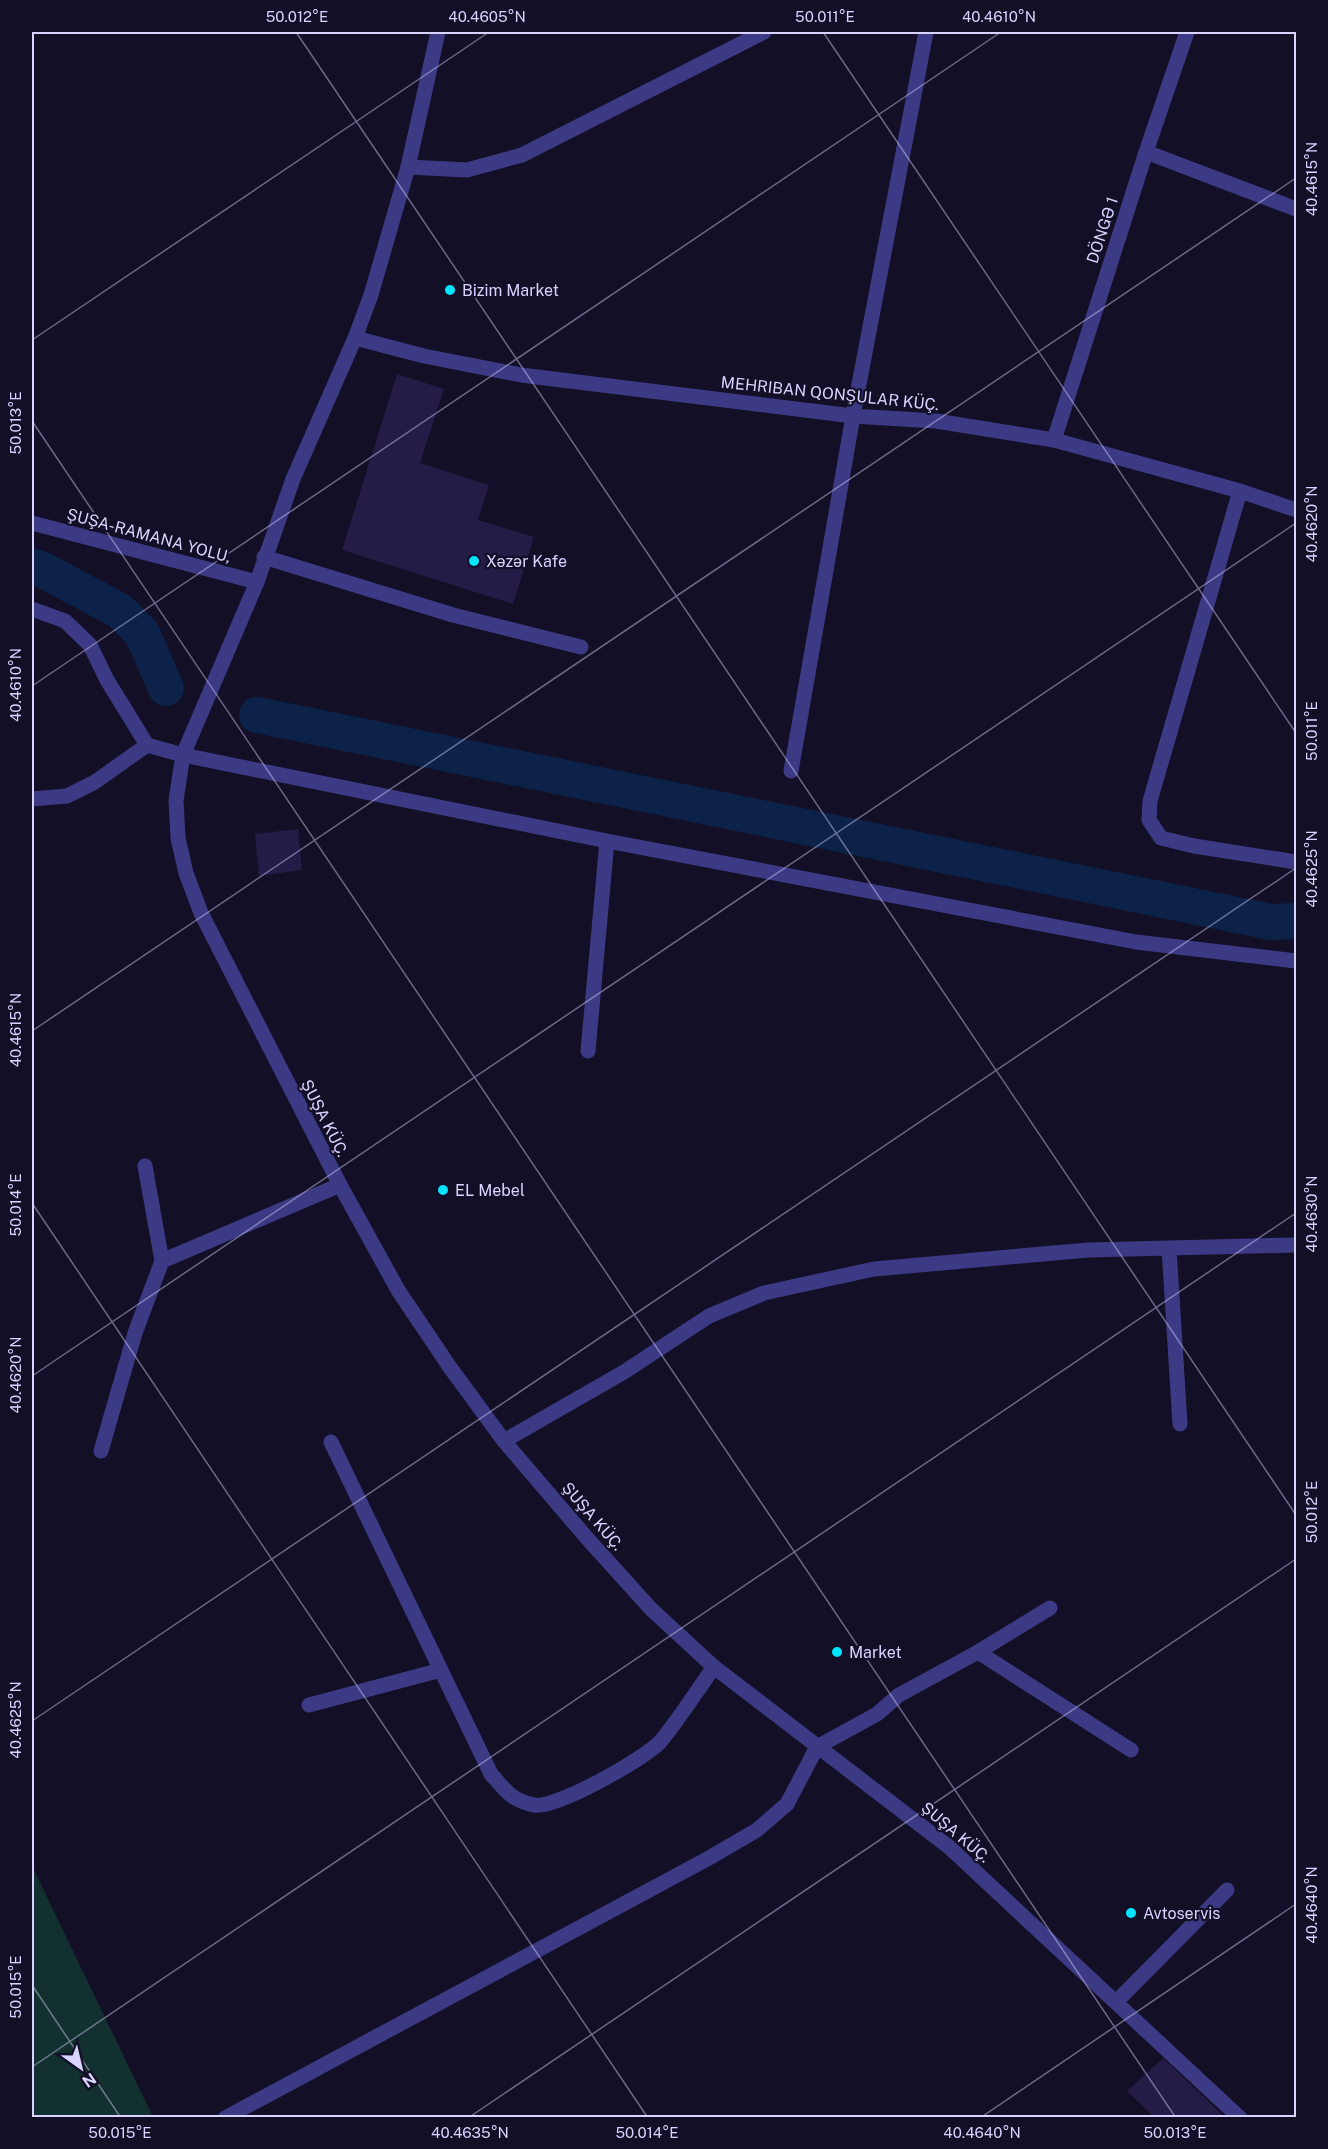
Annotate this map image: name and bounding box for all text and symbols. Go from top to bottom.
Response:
text: 50.012°E [266,8,328,25]
text: 40.4605°N [448,8,526,25]
text: 50.011°E [795,8,855,25]
text: 40.4610°N [962,8,1036,25]
text: 40.4615°N [1303,142,1320,216]
street label: DÖNGƏ 1 [1082,194,1122,266]
place label: Bizim Market [462,281,559,300]
marker: Bizim Market [443,283,457,297]
street label: MEHRIBAN QONŞULAR KÜÇ. [720,372,940,414]
text: 50.013°E [7,391,24,455]
text: 40.4620°N [1303,485,1320,563]
street label: ŞUŞA-RAMANA YOLU, [65,504,233,567]
place label: Xəzər Kafe [486,552,567,571]
marker: Xəzər Kafe [467,554,481,568]
text: 40.4610°N [7,648,24,722]
text: 50.011°E [1303,701,1320,761]
text: 40.4625°N [1303,830,1320,908]
text: 40.4615°N [7,993,24,1067]
street label: ŞUŞA KÜÇ. [297,1076,353,1160]
text: 50.014°E [7,1173,24,1237]
text: 40.4630°N [1303,1175,1320,1253]
place label: EL Mebel [455,1181,525,1200]
marker: EL Mebel [436,1183,450,1197]
text: 40.4620°N [7,1336,24,1414]
street label: ŞUŞA KÜÇ. [558,1478,628,1554]
text: 50.012°E [1303,1481,1320,1543]
place label: Market [849,1643,902,1662]
marker: Market [830,1645,844,1659]
text: 40.4625°N [7,1681,24,1759]
street label: ŞUŞA KÜÇ. [917,1797,995,1867]
text: 40.4640°N [1303,1866,1320,1944]
place label: Avtoservis [1143,1904,1220,1923]
marker: Avtoservis [1124,1906,1138,1920]
text: 50.015°E [7,1955,24,2019]
north arrow [51,2038,111,2098]
text: N [79,2069,100,2091]
text: 50.015°E [88,2124,152,2141]
text: 40.4635°N [431,2124,509,2141]
text: 50.014°E [615,2124,679,2141]
text: 40.4640°N [943,2124,1021,2141]
text: 50.013°E [1143,2124,1207,2141]

